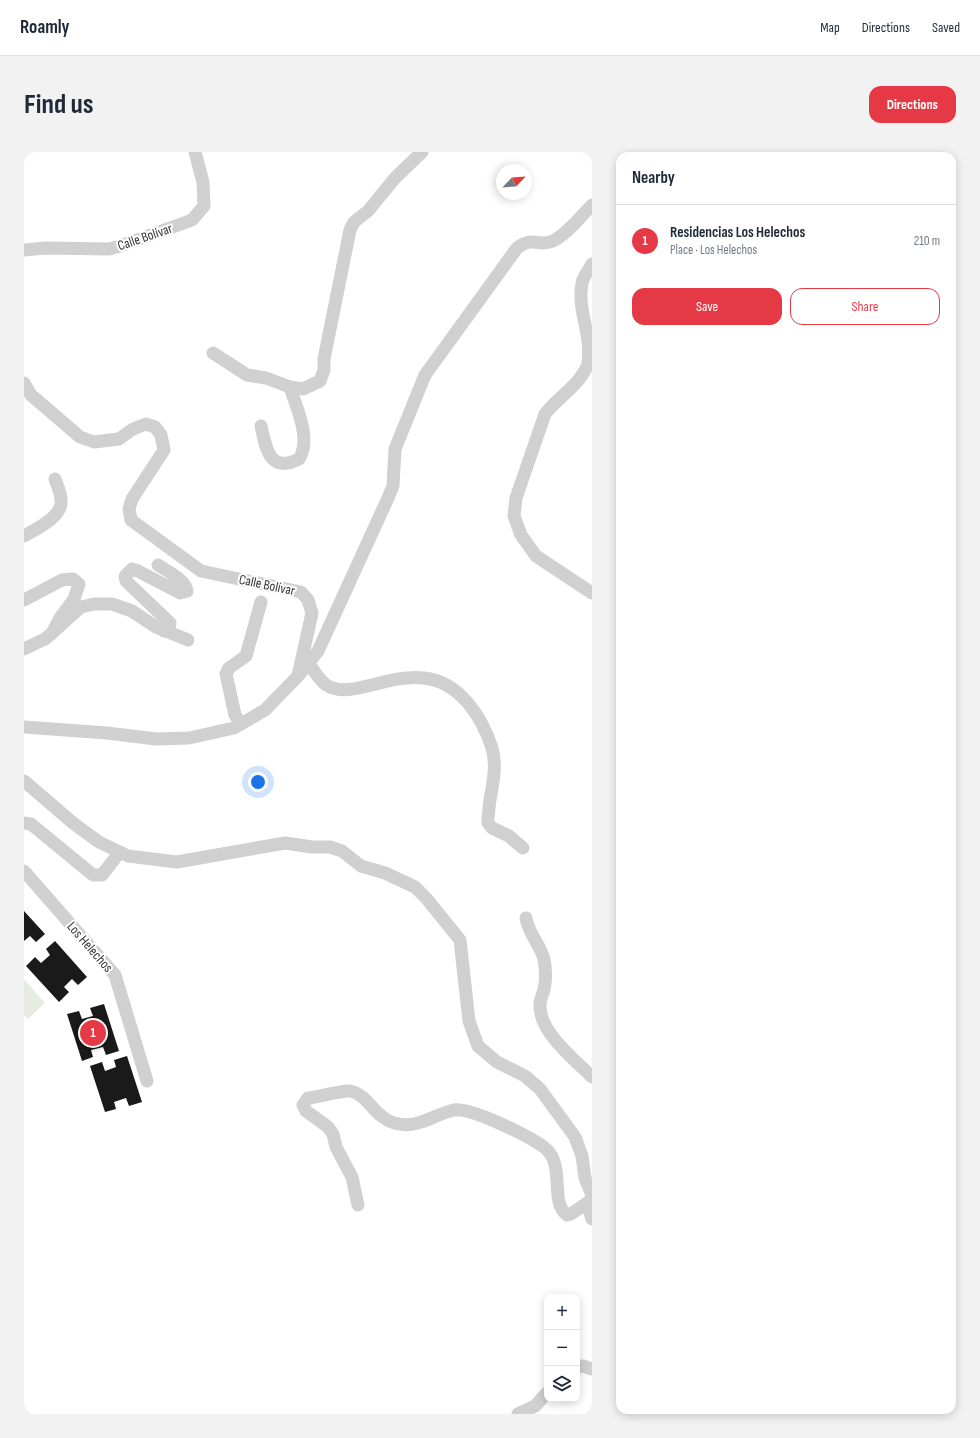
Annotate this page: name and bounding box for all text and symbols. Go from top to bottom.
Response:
text: Roamly [20,16,70,39]
text: Map [820,19,840,36]
text: Directions [862,19,910,36]
text: Saved [932,19,960,36]
button: Directions [869,86,956,123]
text: Find us [24,88,93,121]
north arrow [496,164,532,200]
text: Nearby [632,168,675,188]
street label: Calle Bolívar [115,220,175,254]
text: Residencias Los Helechos [670,223,805,242]
text: 1 [642,233,648,249]
text: 210 m [914,233,940,249]
text: Place · Los Helechos [670,242,757,258]
button: Save [632,288,782,325]
button: Share [790,288,940,325]
street label: Calle Bolívar [237,571,297,599]
your location [248,772,268,792]
street label: Los Helechos [63,918,117,976]
pin: 1 [80,1018,106,1048]
map controls [544,1294,580,1402]
button: + [544,1294,580,1330]
button: − [544,1330,580,1366]
button: layers [544,1366,580,1402]

